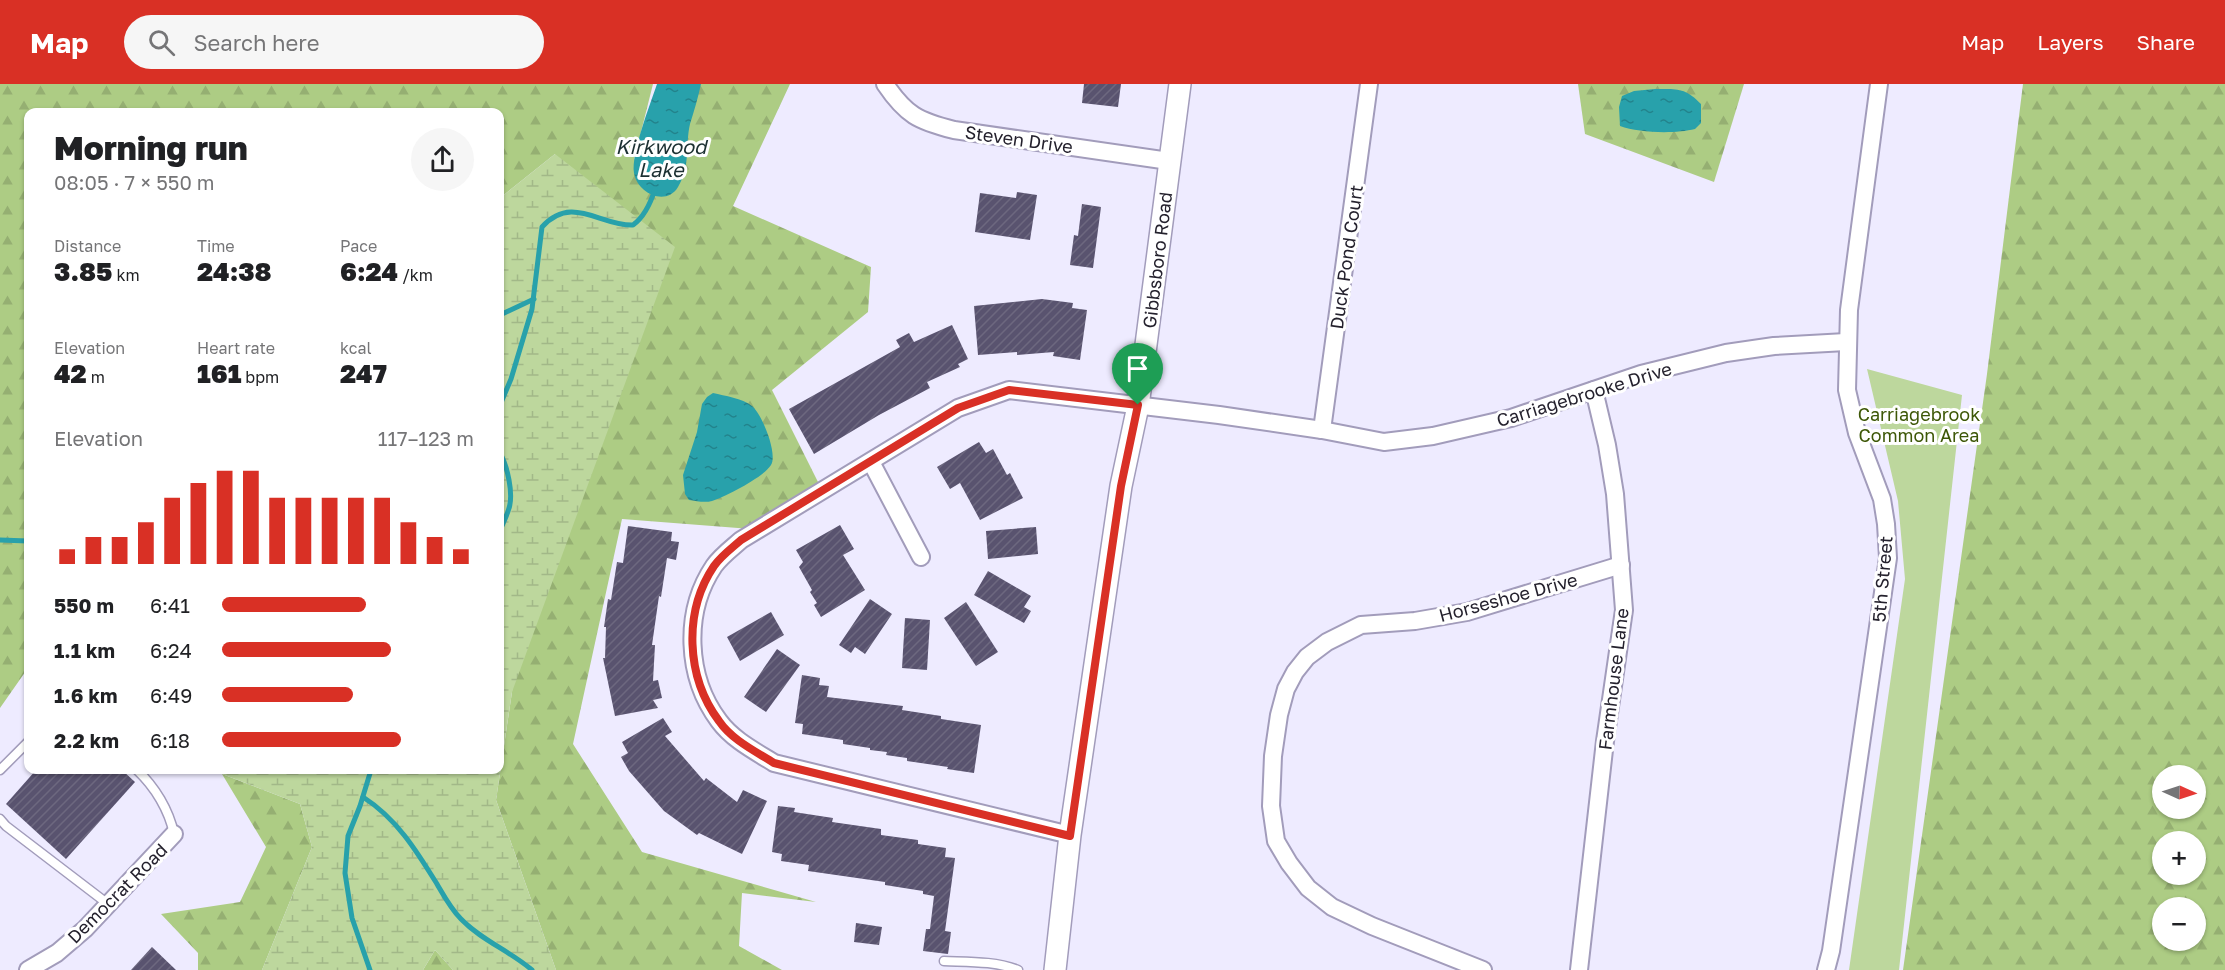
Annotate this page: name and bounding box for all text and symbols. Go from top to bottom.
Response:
search box [124,15,544,69]
text: Map [30,26,88,59]
icon: search [145,26,178,59]
text: Search here [193,29,319,56]
text: Map [1961,29,2004,55]
text: Layers [2037,29,2104,55]
text: Share [2137,29,2195,55]
street label: Steven Drive [964,121,1074,157]
text: Morning run [54,128,248,167]
button: share [411,128,474,191]
water label: Kirkwood Lake [616,134,709,181]
text: 08:05 · 7 × 550 m [54,170,215,194]
street label: Duck Pond Court [1325,183,1367,331]
street label: Gibbsboro Road [1138,191,1176,329]
text: Distance [54,236,121,256]
text: Time [197,236,235,256]
text: Pace [340,236,377,256]
text: 3.85 [54,256,112,287]
text: 24:38 [197,256,272,287]
text: 6:24 [340,256,398,287]
text: km [112,265,140,285]
text: /km [398,265,433,285]
text: Elevation [54,338,125,358]
text: Heart rate [197,338,275,358]
text: kcal [340,338,372,358]
pin [1112,343,1163,405]
icon: arrive [1121,352,1154,385]
street label: Carriagebrooke Drive [1494,357,1674,431]
text: 42 [54,358,87,389]
text: 161 [197,358,241,389]
text: 247 [340,358,387,389]
text: m [87,367,105,387]
text: bpm [241,367,279,387]
park label: Carriagebrook Common Area [1858,403,1980,446]
text: Elevation [54,426,143,450]
text: 117–123 m [378,426,474,450]
street label: 5th Street [1867,535,1897,623]
street label: Horseshoe Drive [1436,568,1580,626]
text: 550 m [54,593,114,617]
text: 6:41 [150,593,190,617]
street label: Farmhouse Lane [1593,607,1633,751]
text: 1.1 km [54,638,115,662]
text: 6:24 [150,638,192,662]
text: 1.6 km [54,683,118,707]
text: 6:49 [150,683,192,707]
text: 2.2 km [54,728,119,752]
text: 6:18 [150,728,190,752]
north arrow [2152,765,2206,819]
map controls [2152,765,2206,951]
button: + [2152,831,2206,885]
street label: Democrat Road [62,838,172,948]
button: − [2152,897,2206,951]

